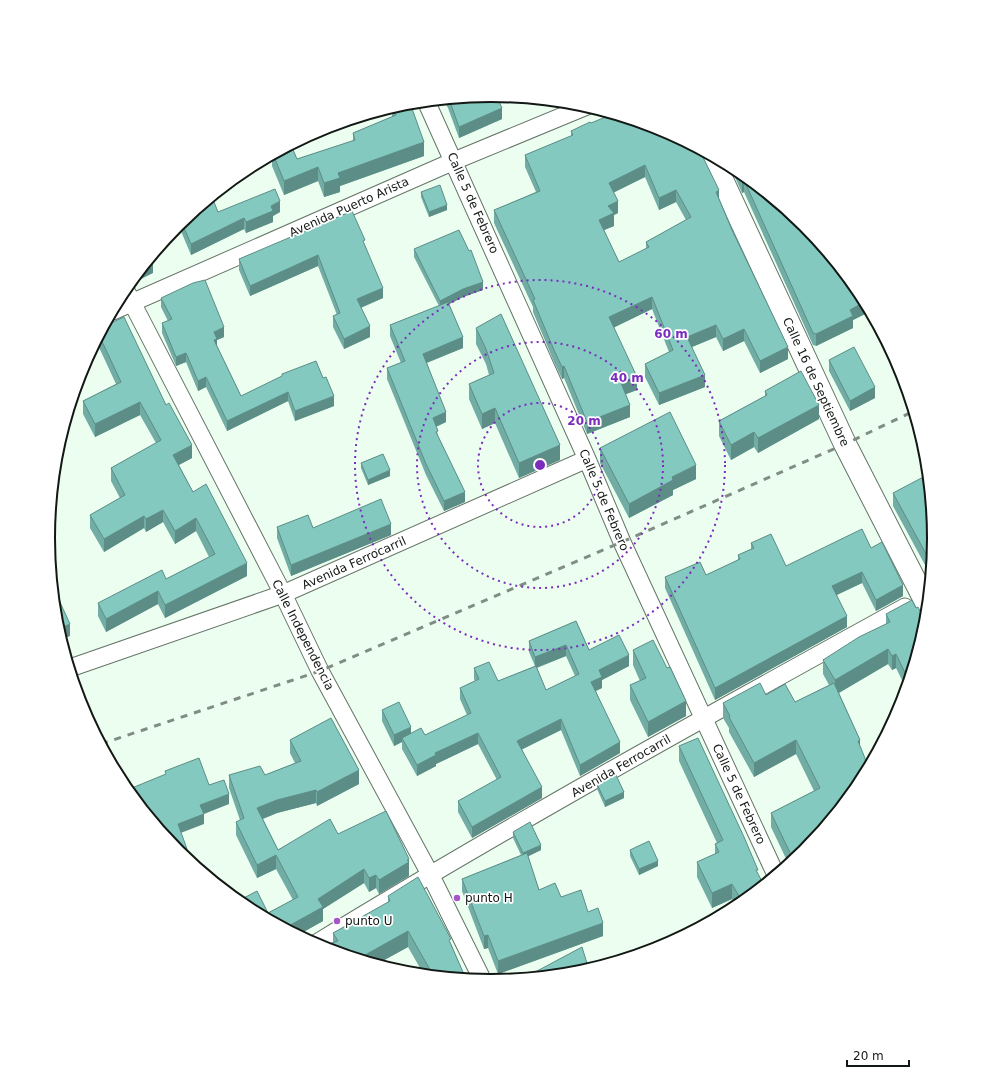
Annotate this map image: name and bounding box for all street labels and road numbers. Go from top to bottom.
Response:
street label: Calle 5 de Febrero [444,150,502,256]
street label: Avenida Puerto Arista [287,174,411,240]
street label: Calle 16 de Septiembre [780,315,852,449]
street label: Calle 5 de Febrero [576,447,632,553]
street label: Avenida Ferrocarril [300,534,408,592]
street label: Calle Independencia [269,577,337,693]
street label: Avenida Ferrocarril [569,732,673,800]
street label: Calle 5 de Febrero [710,742,768,846]

